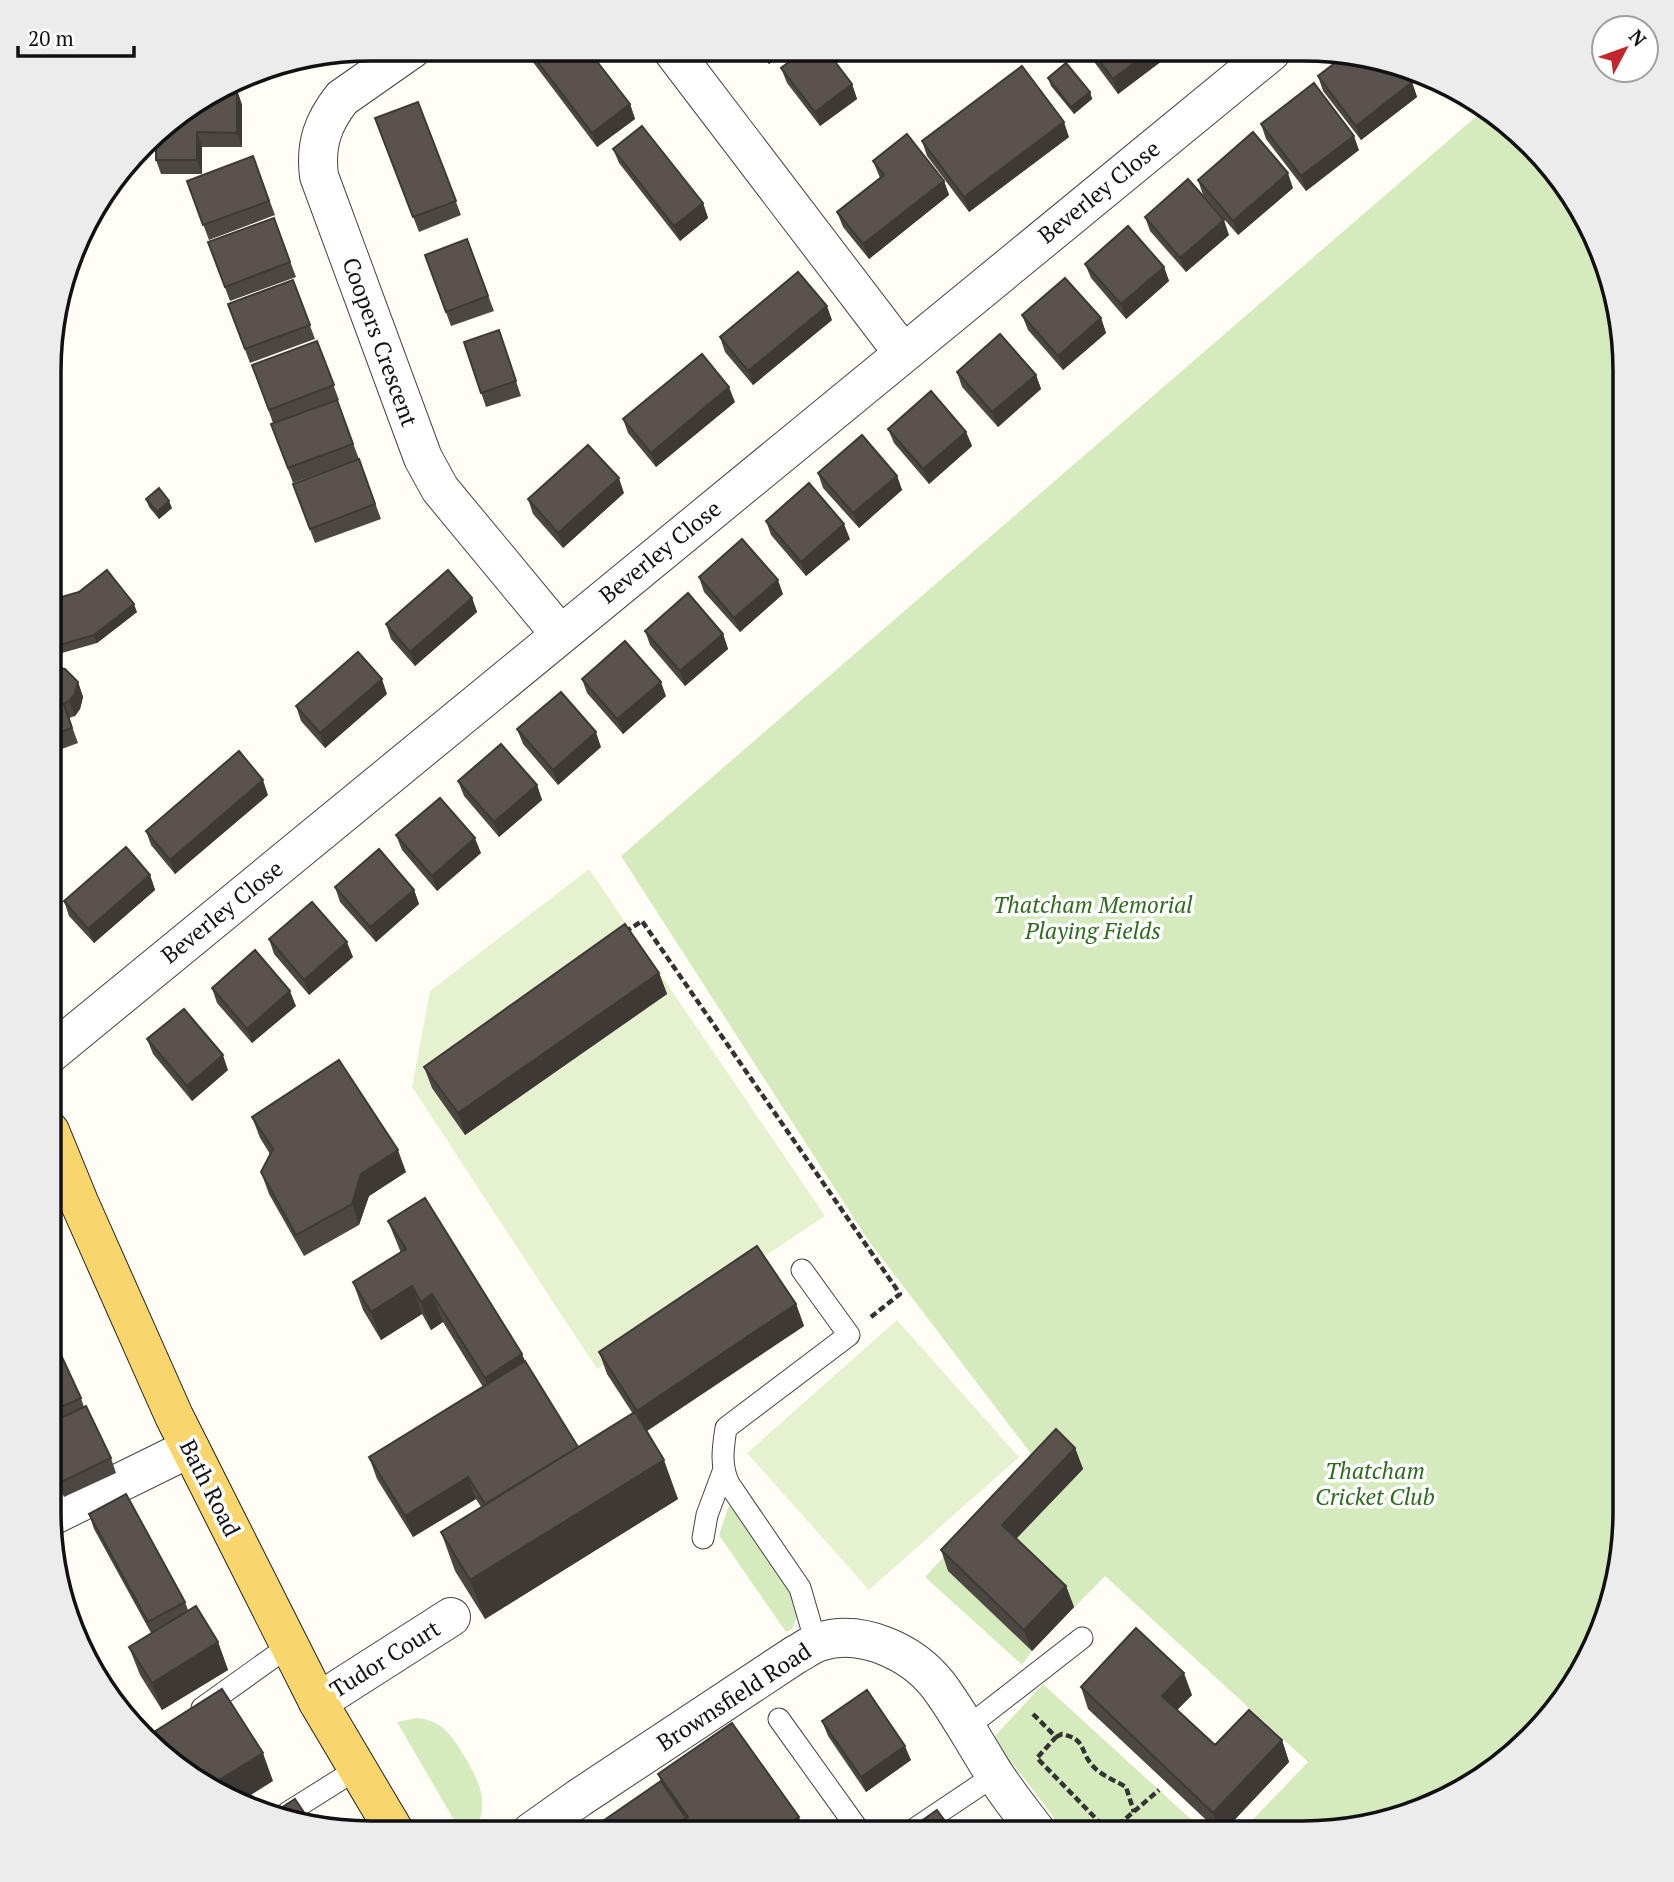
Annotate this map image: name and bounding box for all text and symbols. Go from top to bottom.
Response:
scale bar [18,14,133,58]
north arrow [1590,14,1660,84]
text: 20 m [28,24,74,52]
text: N [1624,24,1653,52]
street label: Beverley Close [1031,133,1166,250]
street label: Coopers Crescent [335,253,426,431]
street label: Beverley Close [592,493,727,610]
street label: Beverley Close [154,853,289,970]
park label: Thatcham Memorial Playing Fields [993,889,1193,946]
street label: Bath Road [173,1434,248,1542]
park label: Thatcham Cricket Club [1315,1455,1435,1512]
street label: Tudor Court [324,1612,446,1705]
street label: Brownsfield Road [651,1635,817,1758]

